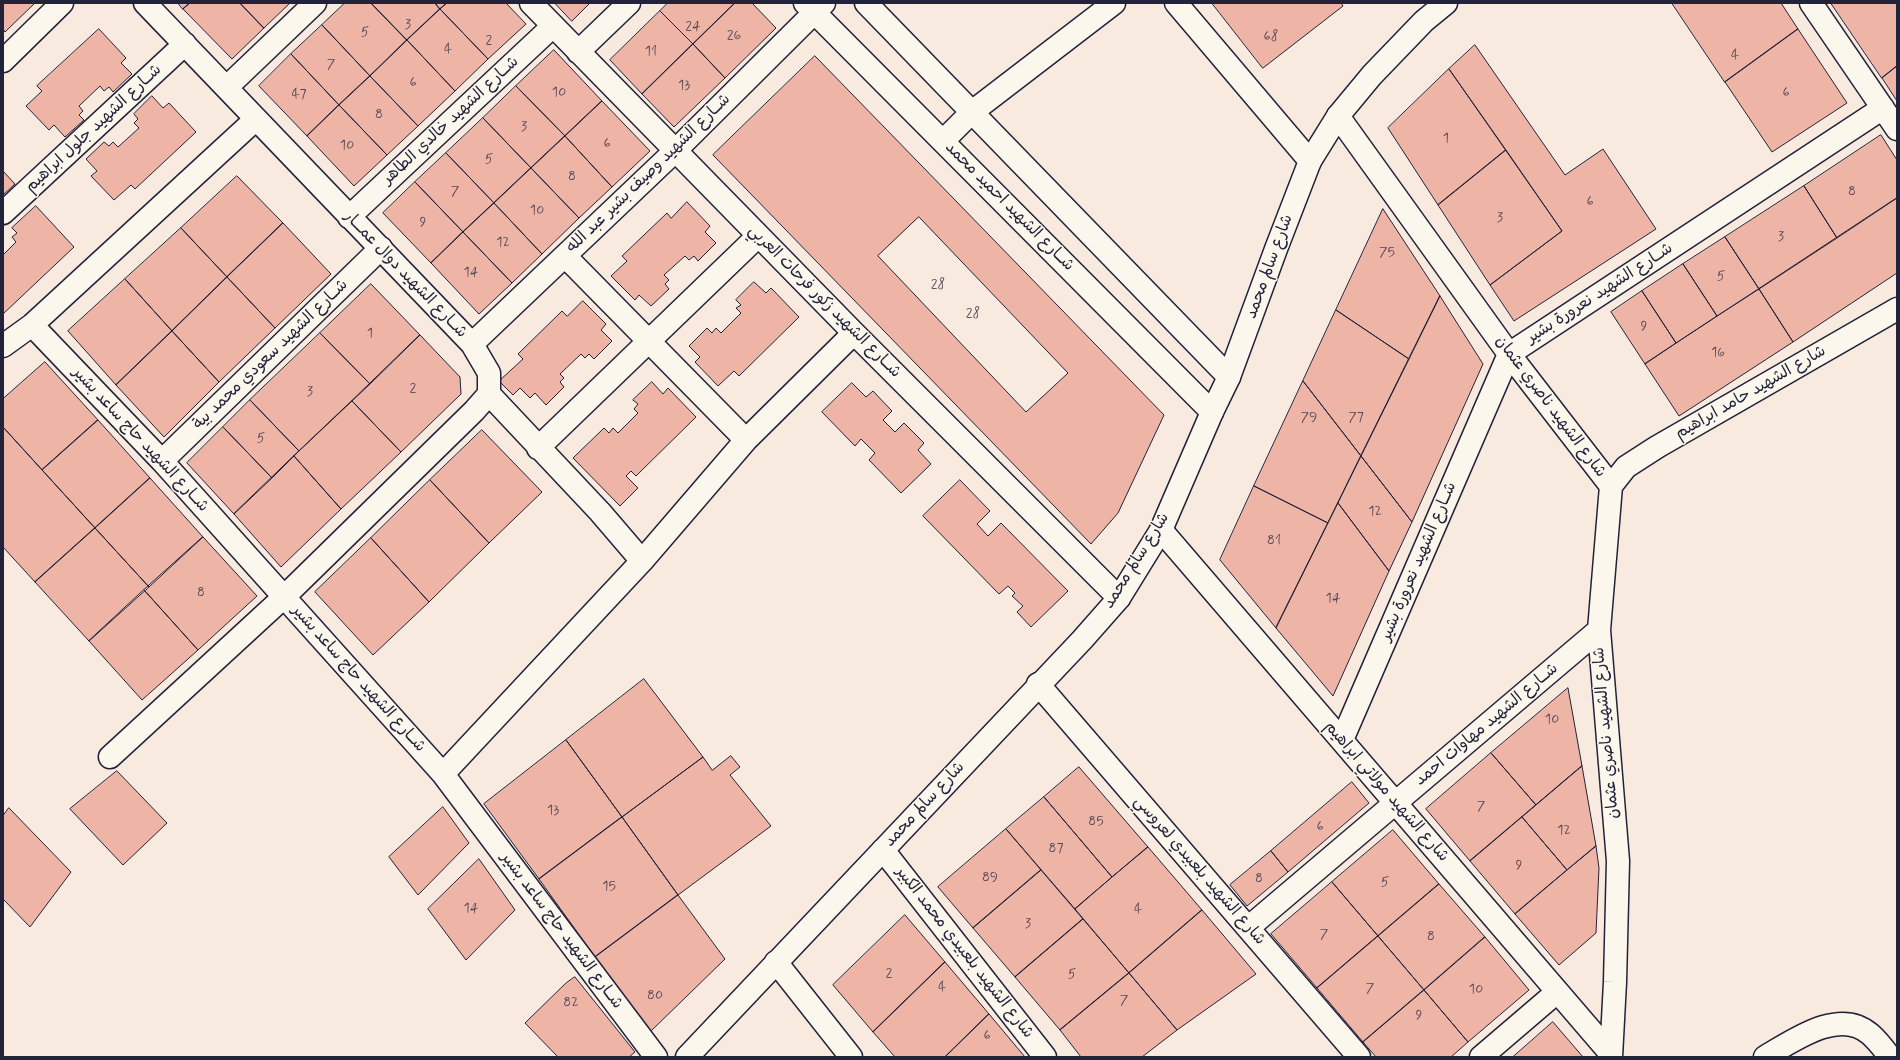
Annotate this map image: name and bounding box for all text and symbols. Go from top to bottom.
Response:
house number: 3 [405,17,411,33]
house number: 24 [685,19,701,35]
house number: 5 [361,25,369,41]
house number: 26 [727,28,741,44]
house number: 68 [1264,29,1278,45]
house number: 2 [486,33,492,49]
house number: 4 [444,42,452,58]
house number: 11 [645,44,657,60]
house number: 4 [1731,48,1739,64]
street label: شــارع الشهيد خالدي الطاهر [379,53,523,189]
house number: 7 [327,57,335,73]
street label: شــارع الشهيد جلول ابراهيم [22,61,166,197]
house number: 6 [409,75,417,91]
house number: 13 [678,78,690,94]
house number: 10 [552,85,566,101]
house number: 6 [1782,85,1790,101]
house number: 47 [291,87,307,103]
street label: شــارع الشهيد وصيف بشير عبد الله [563,90,735,258]
house number: 8 [375,107,383,123]
house number: 3 [521,119,527,135]
house number: 1 [1443,131,1449,147]
house number: 6 [603,136,611,152]
house number: 10 [340,138,354,154]
street label: شــارع الشهيد احميد محمد [940,138,1078,276]
house number: 5 [485,152,493,168]
house number: 8 [568,169,576,185]
house number: 7 [451,184,459,200]
house number: 8 [1848,184,1856,200]
house number: 6 [1586,194,1594,210]
house number: 10 [530,203,544,219]
street label: شــارع الشهيد دوال عمـــار [339,207,471,343]
house number: 3 [1497,210,1503,226]
street label: شارع سالم محمد [1242,212,1298,322]
house number: 9 [420,215,426,231]
street label: شــارع الشهيد زكور فرحات العربي [744,222,904,382]
house number: 3 [1778,229,1784,245]
house number: 12 [496,235,510,251]
street label: شــارع الشهيد نعرورة بشير [1523,239,1677,349]
house number: 75 [1379,245,1395,261]
house number: 14 [464,265,478,281]
house number: 5 [1717,269,1725,285]
street label: شــارع الشهيد سعودي محمد بية [189,276,353,434]
house number: 28 [931,277,945,293]
house number: 28 [966,306,980,322]
house number: 9 [1641,319,1647,335]
house number: 1 [367,326,373,342]
street label: شارع الشهيد ناصري عثمان [1490,332,1610,482]
street label: شارع الشهيد حامد ابراهيم [1672,342,1830,444]
house number: 16 [1711,345,1725,361]
street label: شــارع الشهيد حاج ساعد بشير [68,363,212,517]
house number: 2 [410,381,416,397]
house number: 3 [307,384,313,400]
house number: 79 [1301,410,1317,426]
house number: 77 [1348,410,1364,426]
house number: 5 [257,431,265,447]
street label: شــارع الشهيد نعرورة بشير [1377,480,1461,644]
house number: 12 [1368,504,1382,520]
street label: شارع سالم محمد [1100,510,1174,612]
house number: 81 [1267,533,1281,549]
house number: 8 [197,585,205,601]
house number: 14 [1326,591,1340,607]
street label: شــارع الشهيد حاج ساعد بشير [287,601,429,757]
street label: شارع الشهيد ناصري عثمان [1590,646,1624,820]
street label: شــارع الشهيد مهاوات احمد [1412,660,1562,790]
house number: 10 [1545,712,1559,728]
street label: شارع الشهيد مولاتي ابراهيم [1320,718,1452,866]
street label: شارع سالم محمد [881,758,969,852]
street label: شارع الشهيد بلعبيدي لعروسي [1129,793,1269,949]
house number: 7 [1477,799,1485,815]
house number: 13 [547,803,559,819]
house number: 85 [1088,814,1104,830]
house number: 6 [1316,819,1324,835]
house number: 12 [1557,823,1571,839]
house number: 87 [1049,841,1063,857]
street label: شــارع الشهيد حاج ساعد بشير [496,849,626,1013]
house number: 9 [1516,858,1522,874]
street label: شارع الشهيد بلعبيدي محمد الكبير [891,863,1037,1043]
house number: 89 [982,870,998,886]
house number: 8 [1255,871,1263,887]
house number: 5 [1381,875,1389,891]
house number: 15 [602,879,616,895]
house number: 14 [464,901,478,917]
house number: 4 [1134,902,1142,918]
house number: 3 [1025,916,1031,932]
house number: 7 [1320,927,1328,943]
house number: 8 [1427,929,1435,945]
house number: 2 [886,966,892,982]
house number: 5 [1068,967,1076,983]
house number: 4 [938,980,946,996]
house number: 7 [1366,981,1374,997]
house number: 10 [1469,982,1483,998]
house number: 80 [647,988,663,1004]
house number: 7 [1120,993,1128,1009]
house number: 82 [563,995,579,1011]
house number: 9 [1416,1008,1422,1024]
house number: 6 [983,1028,991,1044]

